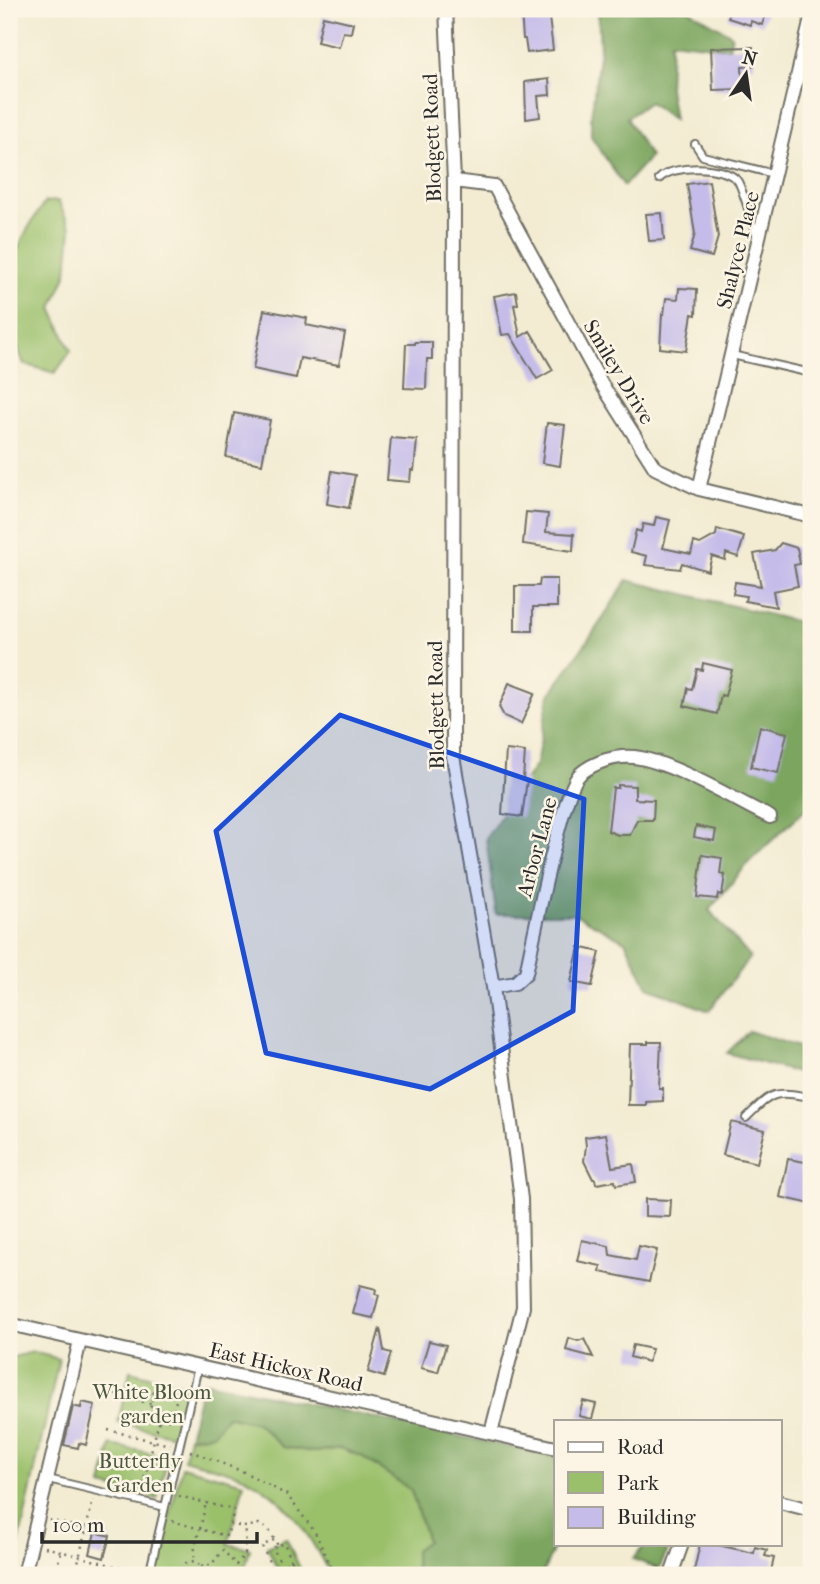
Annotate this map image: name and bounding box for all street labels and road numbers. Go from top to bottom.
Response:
street label: Blodgett Road [418,72,446,203]
street label: Shalyce Place [712,189,764,311]
street label: Smiley Drive [579,316,659,428]
street label: Blodgett Road [423,640,449,770]
street label: Arbor Lane [512,794,562,901]
street label: East Hickox Road [207,1338,366,1396]

